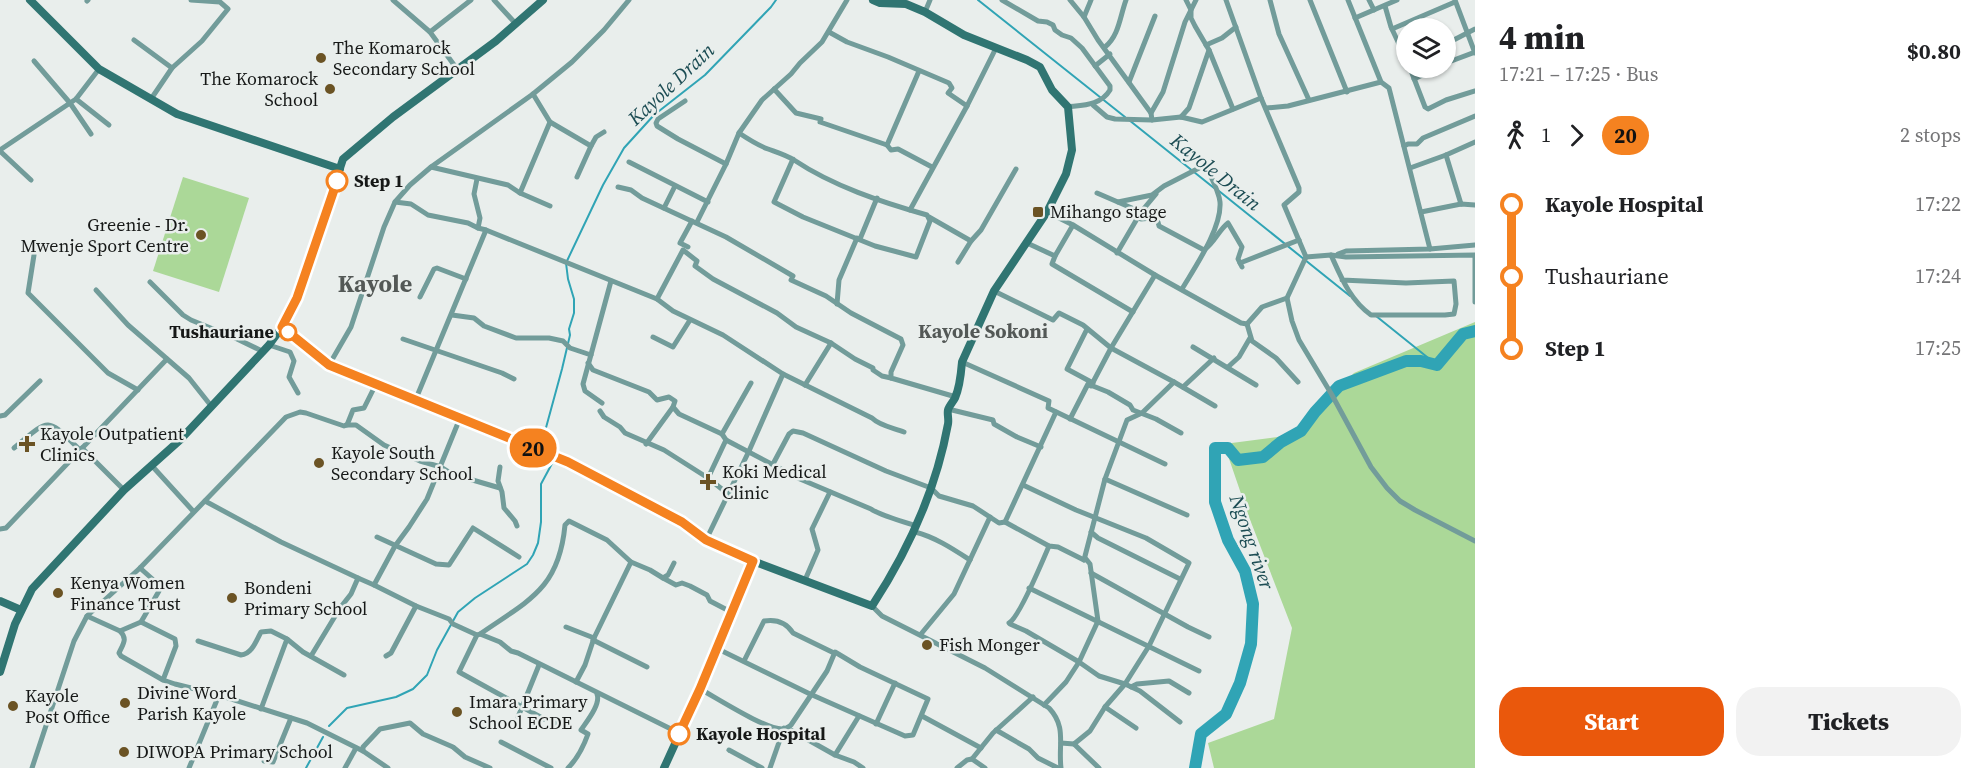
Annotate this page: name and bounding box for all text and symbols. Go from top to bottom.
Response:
text: 4 min [1499,15,1585,60]
map controls [1396,18,1456,78]
button: layers [1396,18,1456,78]
place label: The Komarock Secondary School [333,35,475,81]
water label: Kayole Drain [621,36,721,132]
text: $0.80 [1907,36,1961,66]
marker: The Komarock Secondary School [314,51,328,65]
text: 17:21 – 17:25 · Bus [1499,60,1658,88]
place label: The Komarock School [200,66,318,112]
marker: The Komarock School [323,82,337,96]
icon: walk [1499,119,1532,152]
icon: forward [1560,119,1593,152]
text: 1 [1541,121,1551,149]
text: 20 [1614,121,1637,150]
text: 2 stops [1900,121,1961,149]
water label: Kayole Drain [1164,126,1268,218]
place label: Step 1 [354,168,404,193]
marker: Step 1 [326,170,348,192]
text: Kayole Hospital [1545,189,1704,219]
text: 17:22 [1915,190,1961,218]
place label: Mihango stage [1050,199,1167,224]
marker: Mihango stage [1031,205,1045,219]
place label: Greenie - Dr. Mwenje Sport Centre [20,212,189,258]
marker: Greenie - Dr. Mwenje Sport Centre [194,228,208,242]
text: Tushauriane [1545,261,1669,291]
text: 17:24 [1915,262,1961,290]
district label: Kayole [338,267,412,300]
district label: Kayole Sokoni [918,317,1048,345]
place label: Tushauriane [169,319,274,344]
marker: Tushauriane [279,323,297,341]
text: Step 1 [1545,333,1606,363]
text: 17:25 [1915,334,1961,362]
place label: Kayole Outpatient Clinics [40,421,184,467]
line badge: 20 [506,428,560,468]
text: 20 [522,434,544,463]
marker: Kayole Outpatient Clinics [18,435,36,453]
place label: Kayole South Secondary School [331,440,473,486]
marker: Kayole South Secondary School [312,456,326,470]
place label: Koki Medical Clinic [722,459,827,505]
marker: Koki Medical Clinic [699,473,717,491]
water label: Ngong river [1222,490,1282,594]
place label: Kenya Women Finance Trust [70,570,185,616]
place label: Bondeni Primary School [244,575,367,621]
marker: Kenya Women Finance Trust [51,586,65,600]
marker: Bondeni Primary School [225,591,239,605]
place label: Fish Monger [939,632,1040,657]
marker: Fish Monger [920,638,934,652]
place label: Divine Word Parish Kayole [137,680,246,726]
place label: Kayole Post Office [25,683,110,729]
button: Start [1499,687,1724,756]
button: Tickets [1736,687,1961,756]
place label: Imara Primary School ECDE [469,689,588,735]
marker: Divine Word Parish Kayole [118,696,132,710]
marker: Kayole Post Office [6,699,20,713]
marker: Imara Primary School ECDE [450,705,464,719]
place label: Kayole Hospital [696,721,826,746]
marker: Kayole Hospital [668,723,690,745]
place label: DIWOPA Primary School [136,739,333,764]
marker: DIWOPA Primary School [117,745,131,759]

